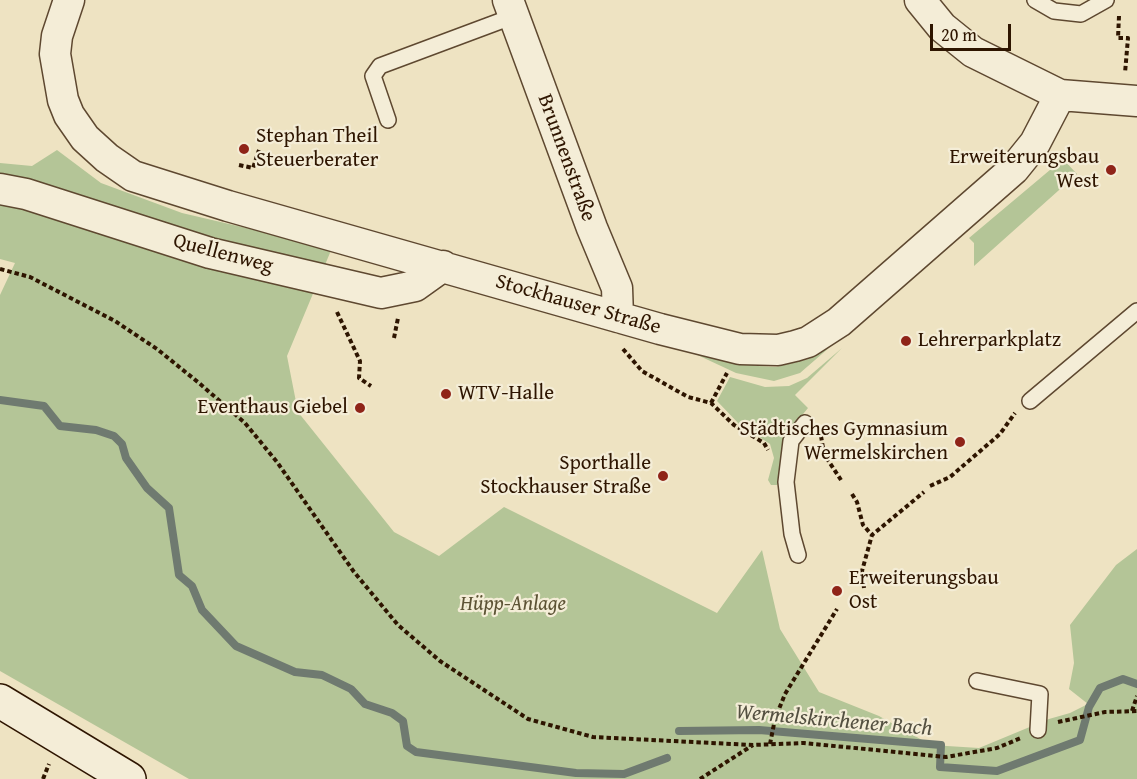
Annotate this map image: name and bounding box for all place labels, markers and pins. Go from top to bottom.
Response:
place label: Stephan Theil Steuerberater [256,124,378,174]
marker: Stephan Theil Steuerberater [237,142,251,156]
place label: Erweiterungsbau West [949,145,1099,195]
marker: Erweiterungsbau West [1104,163,1118,177]
place label: Lehrerparkplatz [918,328,1061,354]
marker: Lehrerparkplatz [899,334,913,348]
place label: WTV-Halle [458,381,554,407]
marker: WTV-Halle [439,387,453,401]
place label: Eventhaus Giebel [198,395,348,421]
marker: Eventhaus Giebel [353,401,367,415]
place label: Städtisches Gymnasium Wermelskirchen [739,417,948,467]
marker: Städtisches Gymnasium Wermelskirchen [953,435,967,449]
place label: Sporthalle Stockhauser Straße [480,451,651,501]
marker: Sporthalle Stockhauser Straße [656,469,670,483]
place label: Erweiterungsbau Ost [849,566,999,616]
marker: Erweiterungsbau Ost [830,584,844,598]

